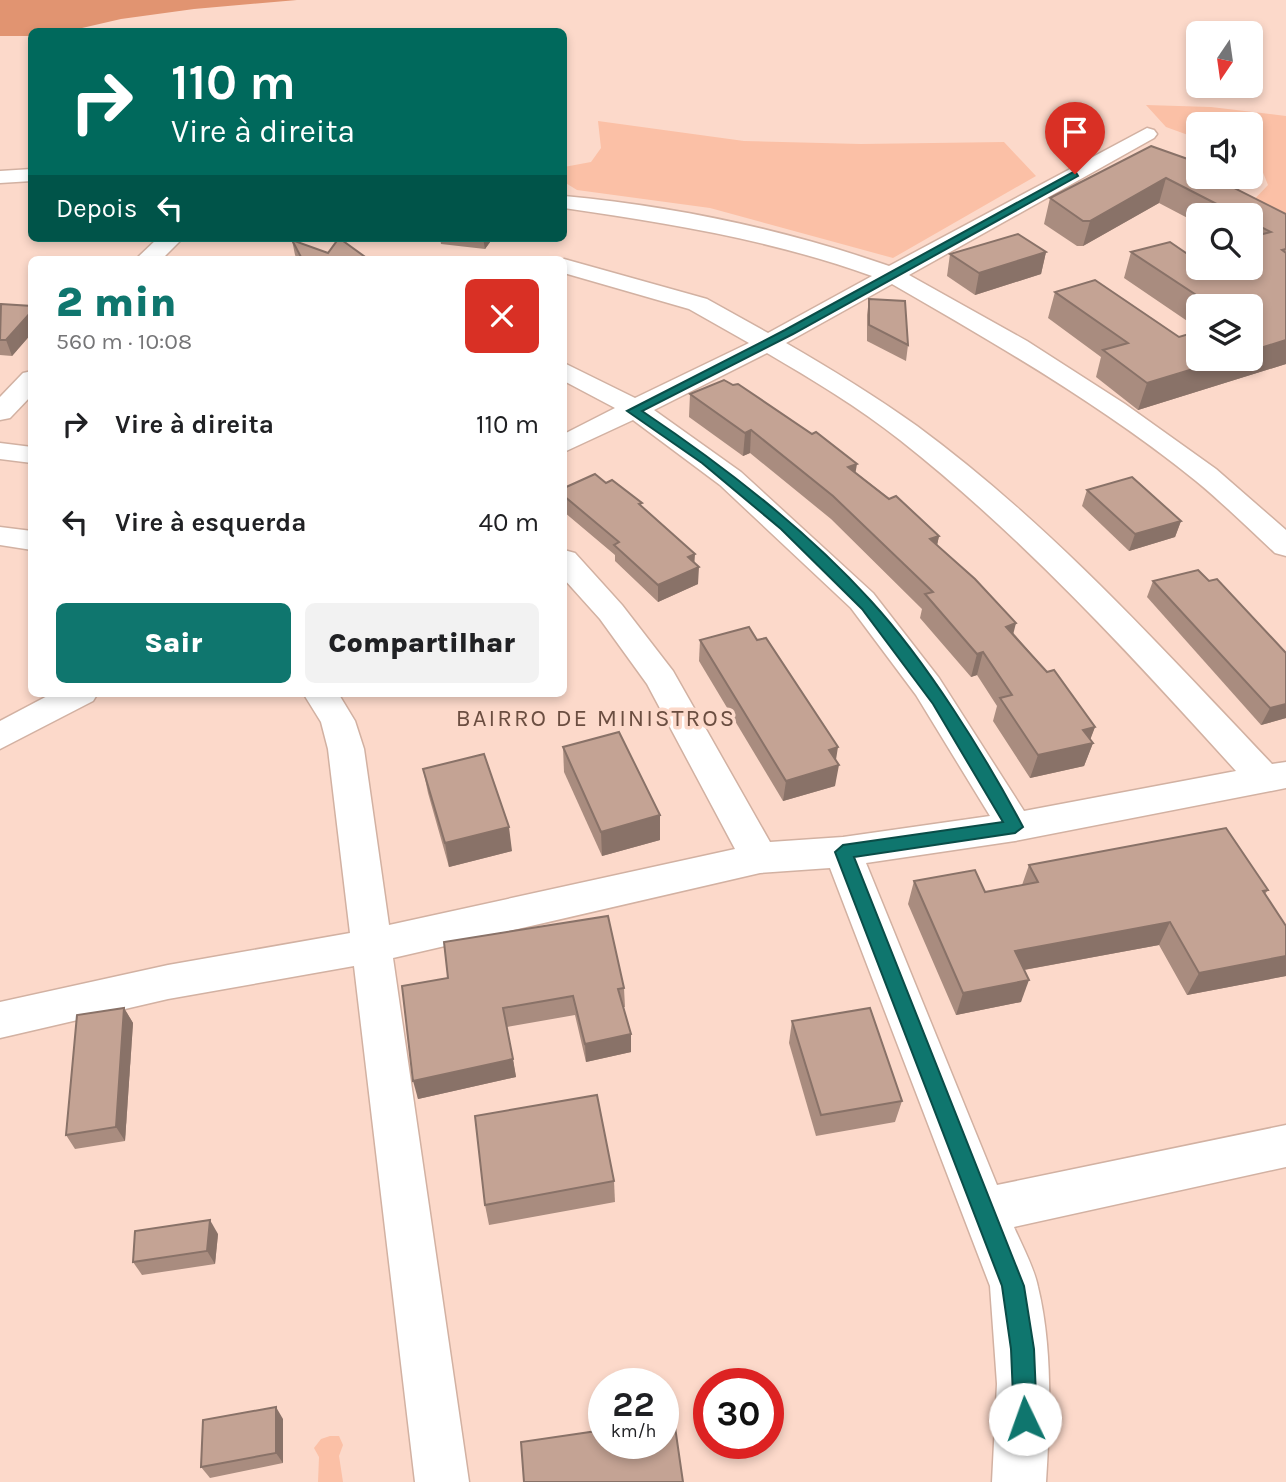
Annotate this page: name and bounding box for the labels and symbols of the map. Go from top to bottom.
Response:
north arrow [1186,21,1264,98]
pin [1045,102,1105,174]
district label: BAIRRO DE MINISTROS [456,704,736,732]
speed limit sign: 30 [693,1368,784,1459]
position arrow [988,1382,1062,1456]

